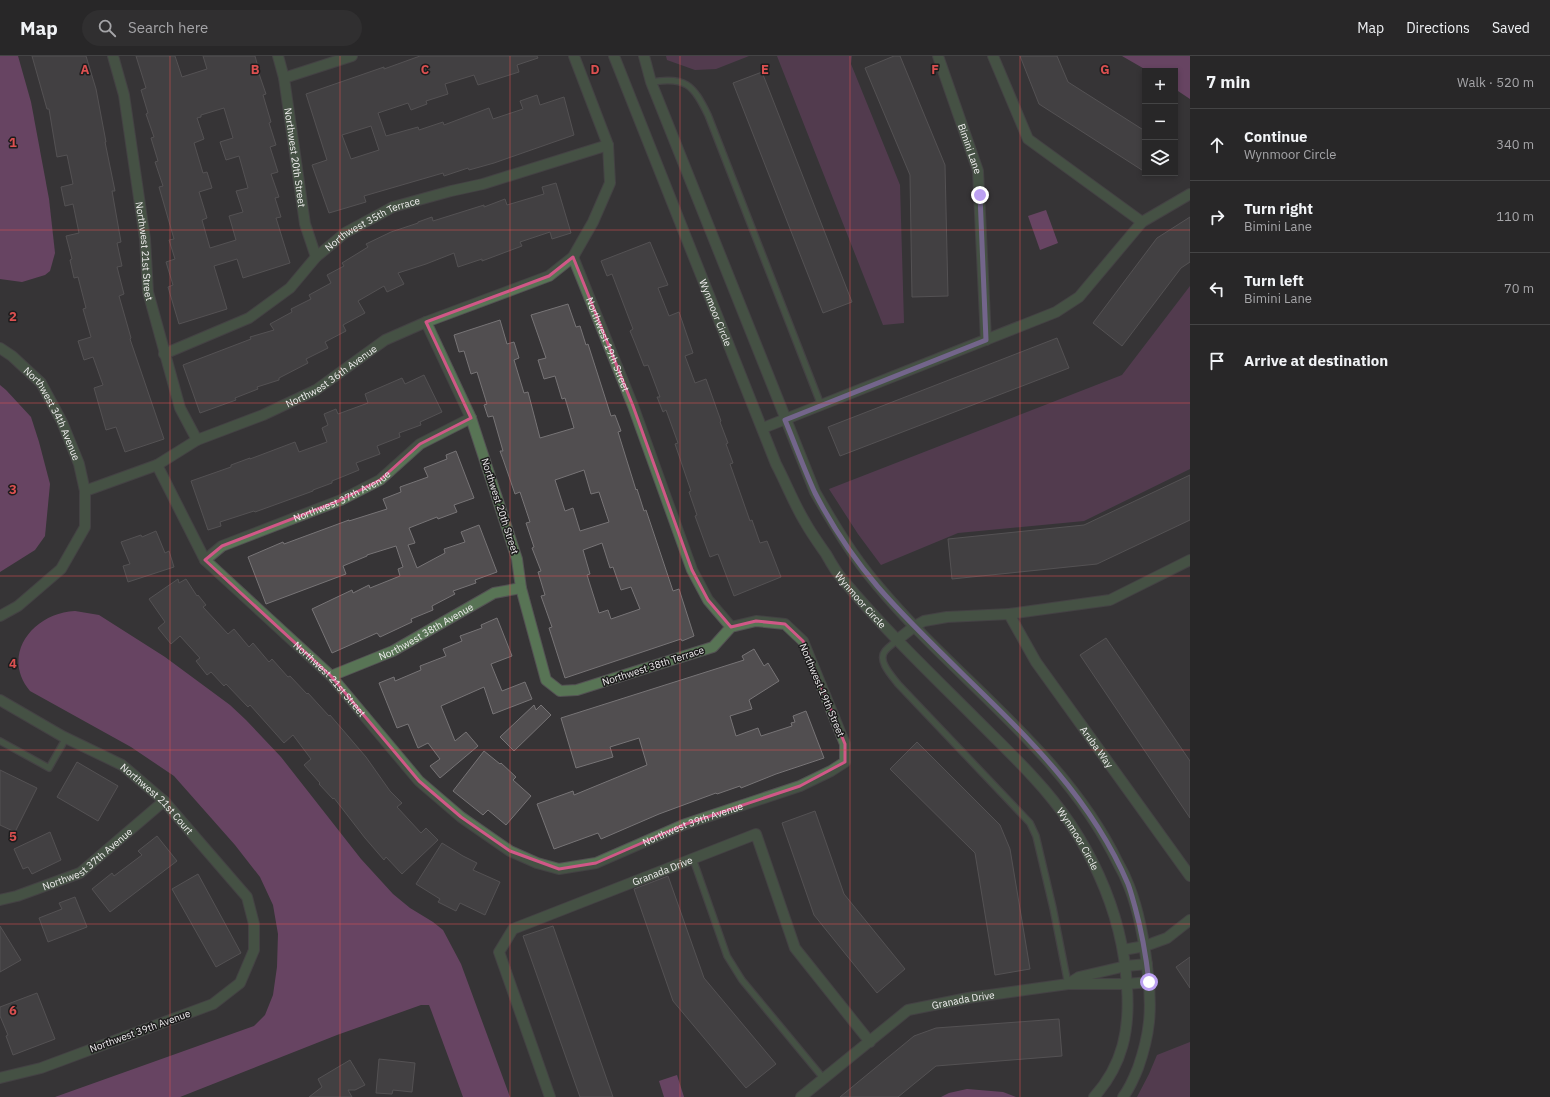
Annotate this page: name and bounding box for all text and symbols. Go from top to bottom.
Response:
search box [82,10,362,46]
text: Map [20,16,58,40]
icon: search [96,17,118,39]
text: Search here [128,18,208,37]
text: Map [1357,19,1384,37]
text: Directions [1406,19,1470,37]
text: Saved [1492,19,1530,37]
text: A [81,61,90,78]
text: B [251,61,260,78]
text: C [421,61,430,78]
text: D [590,61,600,78]
text: E [761,61,769,78]
text: F [931,61,939,78]
text: G [1100,61,1110,78]
map controls [1142,68,1178,176]
button: + [1142,68,1178,104]
text: 7 min [1206,71,1250,93]
text: Walk · 520 m [1457,74,1534,91]
button: − [1142,104,1178,140]
street label: Northwest 20th Street [282,107,309,208]
street label: Bimini Lane [955,122,985,176]
text: Continue [1244,127,1308,146]
text: 1 [9,134,17,151]
icon: ahead [1206,134,1228,156]
text: 340 m [1496,136,1534,153]
button: layers [1142,140,1178,176]
text: Wynmoor Circle [1244,146,1336,163]
route end [971,186,989,204]
street label: Northwest 35th Terrace [322,193,422,254]
text: Turn right [1244,199,1313,218]
street label: Northwest 21st Street [133,201,157,303]
icon: right [1206,206,1228,228]
text: 110 m [1496,208,1534,225]
text: Bimini Lane [1244,218,1312,235]
text: Turn left [1244,271,1304,290]
street label: Wynmoor Circle [697,277,735,348]
icon: left [1206,278,1228,300]
text: 70 m [1504,280,1534,297]
text: Bimini Lane [1244,290,1312,307]
street label: Northwest 19th Street [583,295,633,394]
text: 2 [9,308,17,325]
street label: Northwest 36th Avenue [283,341,380,410]
icon: arrive [1206,350,1228,372]
text: Arrive at destination [1244,351,1388,370]
street label: Northwest 34th Avenue [21,364,84,463]
street label: Northwest 20th Street [478,456,522,556]
street label: Northwest 37th Avenue [291,467,393,524]
text: 3 [9,481,17,498]
street label: Wynmoor Circle [832,569,890,631]
street label: Northwest 38th Avenue [377,600,476,663]
street label: Northwest 21st Street [291,638,369,720]
street label: Northwest 19th Street [796,641,848,739]
street label: Northwest 38th Terrace [600,643,706,689]
text: 4 [9,655,17,672]
street label: Aruba Way [1078,723,1116,770]
street label: Northwest 21st Court [118,760,197,837]
street label: Northwest 39th Avenue [640,799,745,848]
street label: Wynmoor Circle [1054,805,1102,873]
street label: Northwest 37th Avenue [40,824,135,893]
text: 5 [9,828,17,845]
street label: Granada Drive [630,853,695,888]
route start [1140,973,1158,991]
street label: Granada Drive [930,988,996,1012]
text: 6 [9,1002,17,1019]
street label: Northwest 39th Avenue [88,1007,193,1055]

